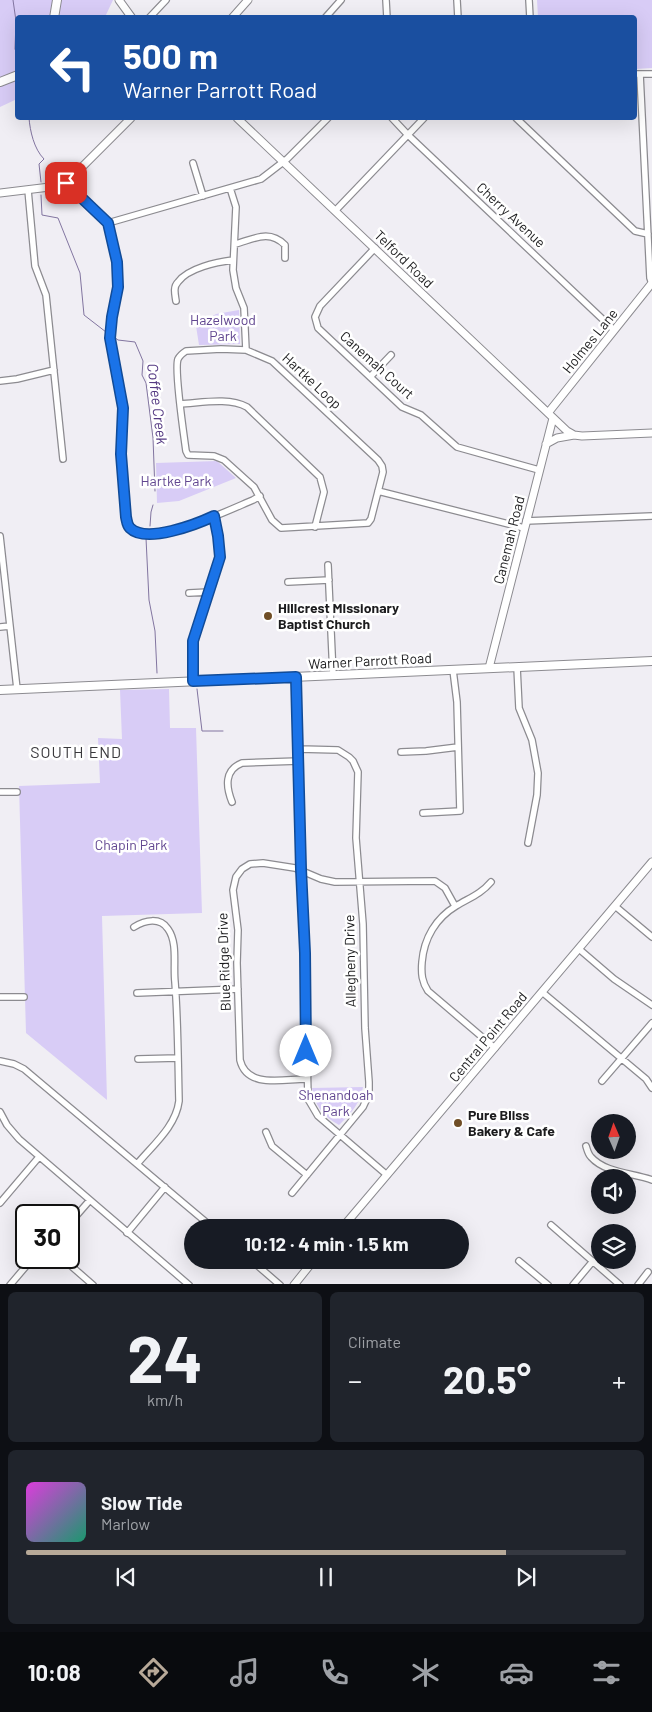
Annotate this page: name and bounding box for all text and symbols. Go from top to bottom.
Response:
text: 500 m [123,34,218,76]
icon: left [40,35,105,100]
text: Warner Parrott Road [123,76,317,102]
pin [45,162,87,204]
icon: arrive [52,169,80,197]
street label: Cherry Avenue [473,178,549,251]
street label: Telford Road [371,226,438,291]
street label: Holmes Lane [558,305,621,376]
park label: Hazelwood Park [190,311,256,344]
street label: Canemah Court [337,327,418,402]
street label: Hartke Loop [279,349,345,412]
water label: Coffee Creek [144,362,172,446]
park label: Hartke Park [140,472,212,489]
street label: Canemah Road [489,494,528,586]
place label: Hillcrest Missionary Baptist Church [278,599,399,632]
marker: Hillcrest Missionary Baptist Church [262,610,274,622]
street label: Warner Parrott Road [308,649,432,672]
district label: SOUTH END [30,742,122,761]
park label: Chapin Park [95,836,167,853]
street label: Blue Ridge Drive [213,913,234,1012]
street label: Allegheny Drive [340,915,359,1007]
street label: Central Point Road [445,988,530,1085]
position arrow [279,1024,331,1076]
park label: Shenandoah Park [298,1086,374,1119]
place label: Pure Bliss Bakery & Cafe [468,1106,555,1139]
north arrow [591,1114,636,1159]
map controls [591,1114,636,1269]
marker: Pure Bliss Bakery & Cafe [452,1117,464,1129]
button: sound [591,1169,636,1214]
speed limit sign: 30 [15,1204,80,1269]
button: layers [591,1224,636,1269]
text: 10:12 · 4 min · 1.5 km [244,1232,409,1255]
text: 24 [127,1318,203,1396]
text: Climate [348,1332,401,1351]
text: 20.5° [443,1356,531,1402]
text: − [348,1363,362,1397]
text: + [612,1363,626,1397]
text: km/h [147,1390,183,1409]
text: Slow Tide [101,1491,183,1514]
text: Marlow [101,1514,150,1533]
icon: previous [112,1563,140,1591]
icon: pause [312,1563,340,1591]
icon: next [512,1563,540,1591]
icon: directions [136,1655,171,1690]
icon: music [227,1655,262,1690]
icon: phone [317,1655,352,1690]
icon: climate [408,1655,443,1690]
icon: car [499,1655,534,1690]
icon: filters [589,1655,624,1690]
text: 10:08 [28,1659,81,1685]

